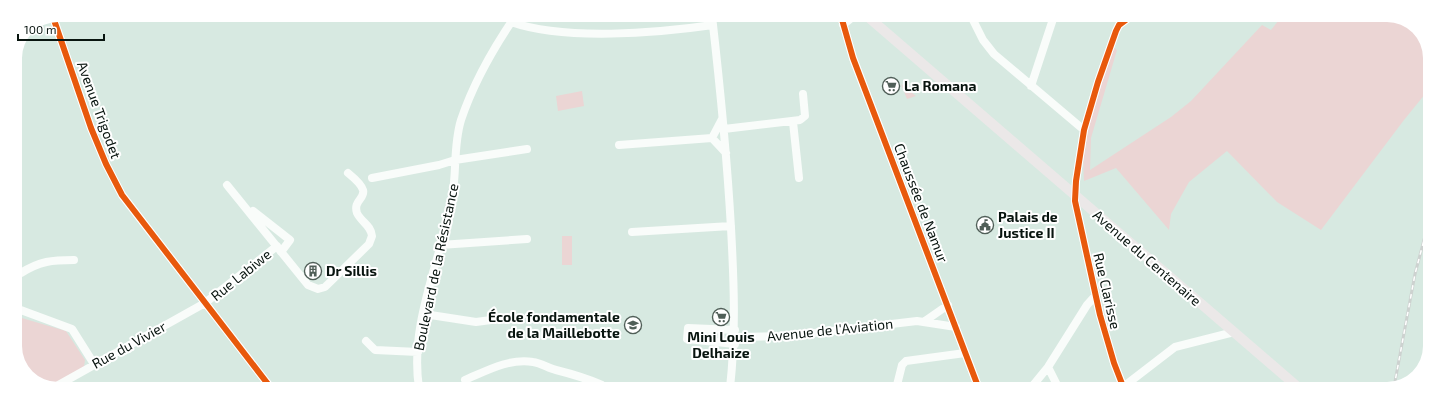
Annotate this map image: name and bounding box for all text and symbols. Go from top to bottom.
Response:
scale bar [18,16,104,42]
text: 100 m [24,22,56,36]
street label: Avenue Trigodet [74,59,125,161]
supermarket icon: La Romana [881,76,901,96]
place label: La Romana [904,77,976,94]
street label: Chaussée de Namur [891,141,952,265]
street label: Boulevard de la Résistance [409,182,462,352]
street label: Avenue du Centenaire [1090,206,1205,309]
place label: Palais de Justice II [998,208,1058,241]
public building icon: Palais de Justice II [975,215,995,235]
street label: Rue Labiwe [207,245,274,304]
street label: Rue Clarisse [1090,251,1125,331]
building icon: Dr Sillis [303,261,323,281]
place label: Dr Sillis [326,262,377,279]
supermarket icon: Mini Louis Delhaize [711,307,731,327]
place label: École fondamentale de la Maillebotte [488,308,620,341]
street label: Avenue de l'Aviation [766,314,894,345]
school or university icon: École fondamentale de la Maillebotte [623,315,643,335]
street label: Rue du Vivier [89,317,169,372]
place label: Mini Louis Delhaize [687,328,755,361]

